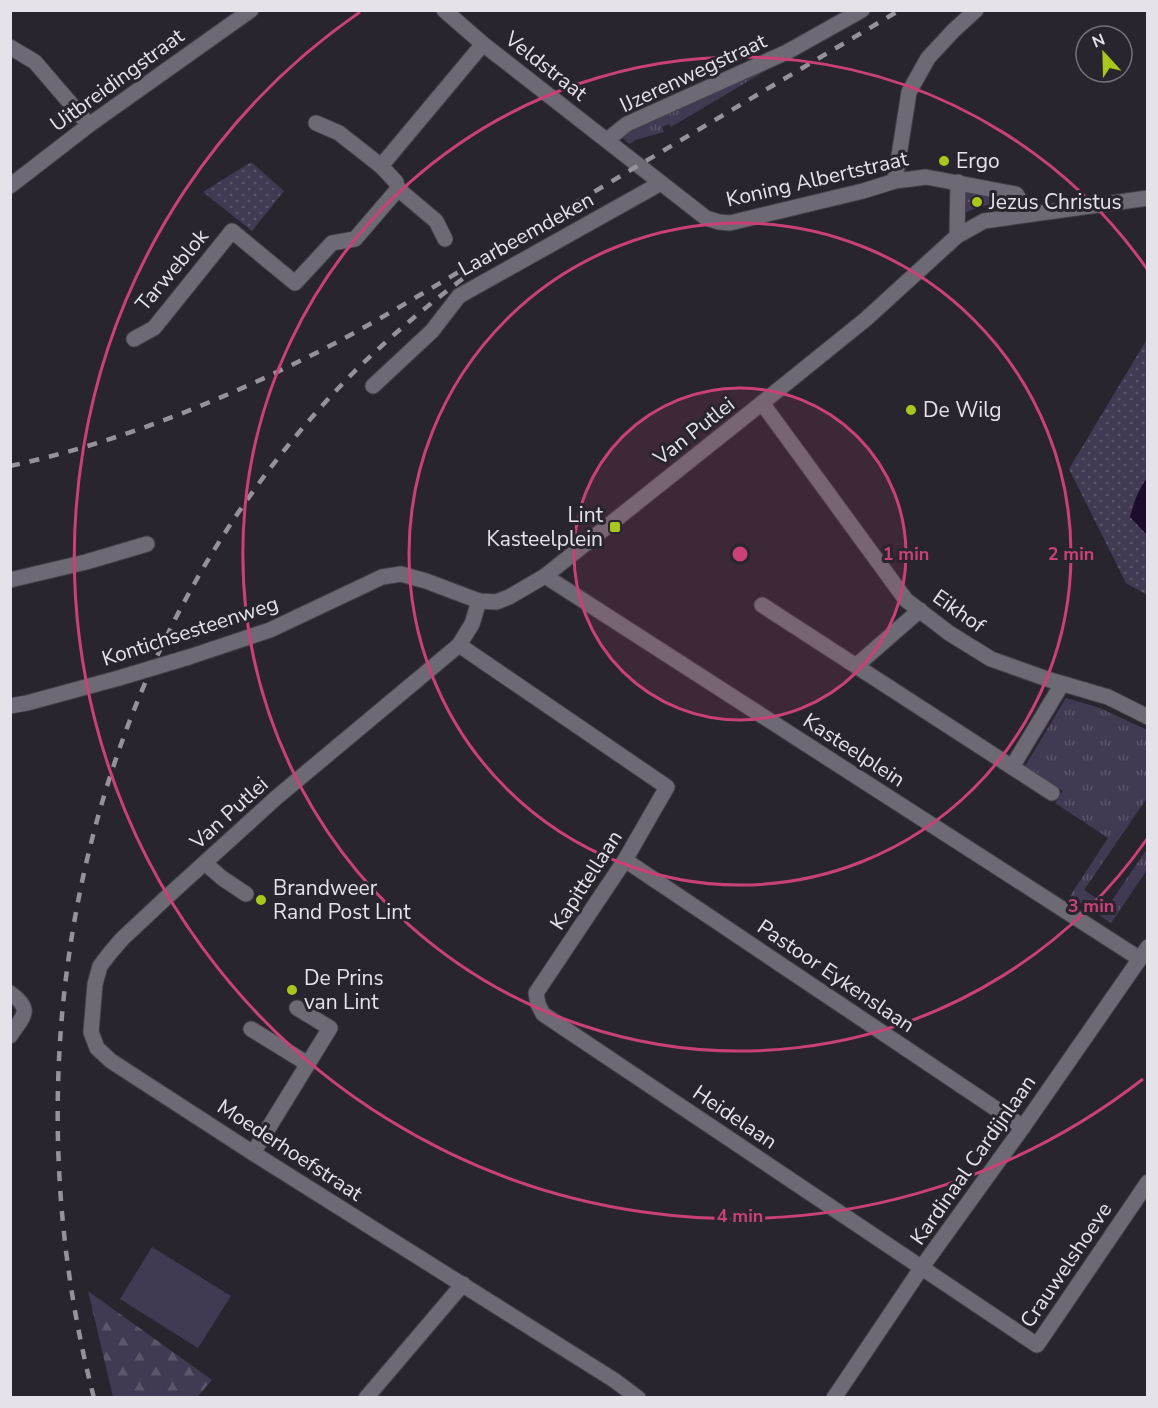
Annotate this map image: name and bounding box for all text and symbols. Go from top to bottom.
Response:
street label: Uitbreidingstraat [44,22,190,138]
street label: Veldstraat [498,24,593,107]
north arrow [1074,24,1134,84]
street label: IJzerenwegstraat [615,27,771,119]
text: N [1089,29,1108,53]
street label: Koning Albertstraat [723,144,911,214]
place label: Ergo [956,147,1000,175]
marker: Ergo [937,154,951,168]
street label: Laarbeemdeken [453,185,599,283]
place label: Jezus Christus [988,188,1122,216]
marker: Jezus Christus [970,195,984,209]
street label: Tarweblok [129,223,215,317]
street label: Van Putlei [647,390,741,472]
place label: De Wilg [923,396,1002,424]
marker: De Wilg [904,403,918,417]
place label: Lint Kasteelplein [487,501,604,553]
marker: Lint Kasteelplein [608,520,622,534]
text: 1 min [883,542,929,566]
text: 2 min [1048,542,1094,566]
centre of rings [730,544,750,564]
street label: Eikhof [927,583,992,640]
street label: Kontichsesteenweg [98,589,282,673]
street label: Kasteelplein [798,707,910,793]
street label: Van Putlei [183,770,274,856]
street label: Kapittellaan [543,825,629,935]
place label: Brandweer Rand Post Lint [273,874,411,926]
marker: Brandweer Rand Post Lint [254,893,268,907]
text: 3 min [1068,894,1114,918]
street label: Pastoor Eykenslaan [752,913,920,1039]
place label: De Prins van Lint [304,964,384,1016]
marker: De Prins van Lint [285,983,299,997]
street label: Kardinaal Cardijnlaan [904,1070,1042,1250]
street label: Heidelaan [687,1079,783,1155]
street label: Moederhoefstraat [212,1093,369,1208]
street label: Crauwelshoeve [1014,1197,1118,1333]
text: 4 min [717,1204,763,1228]

